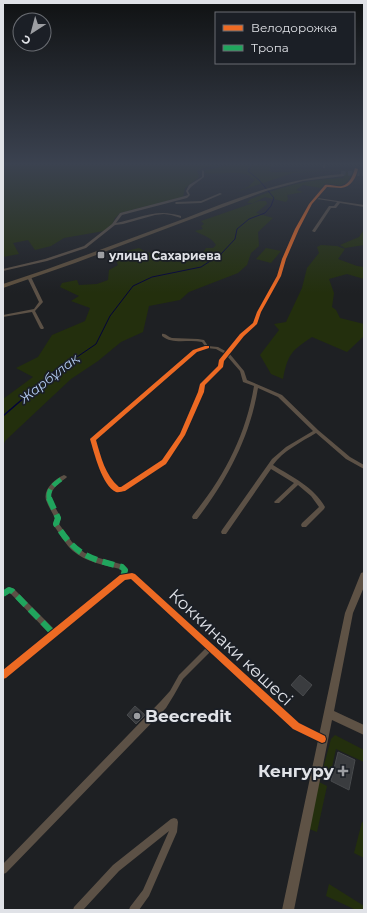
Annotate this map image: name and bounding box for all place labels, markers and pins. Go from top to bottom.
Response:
place label: улица Сахариева [108,248,221,263]
marker: улица Сахариева [96,250,106,260]
place label: Beecredit [145,706,232,726]
marker: Beecredit [132,711,142,721]
place label: Кенгуру [258,761,335,781]
marker: Кенгуру [337,765,349,777]

